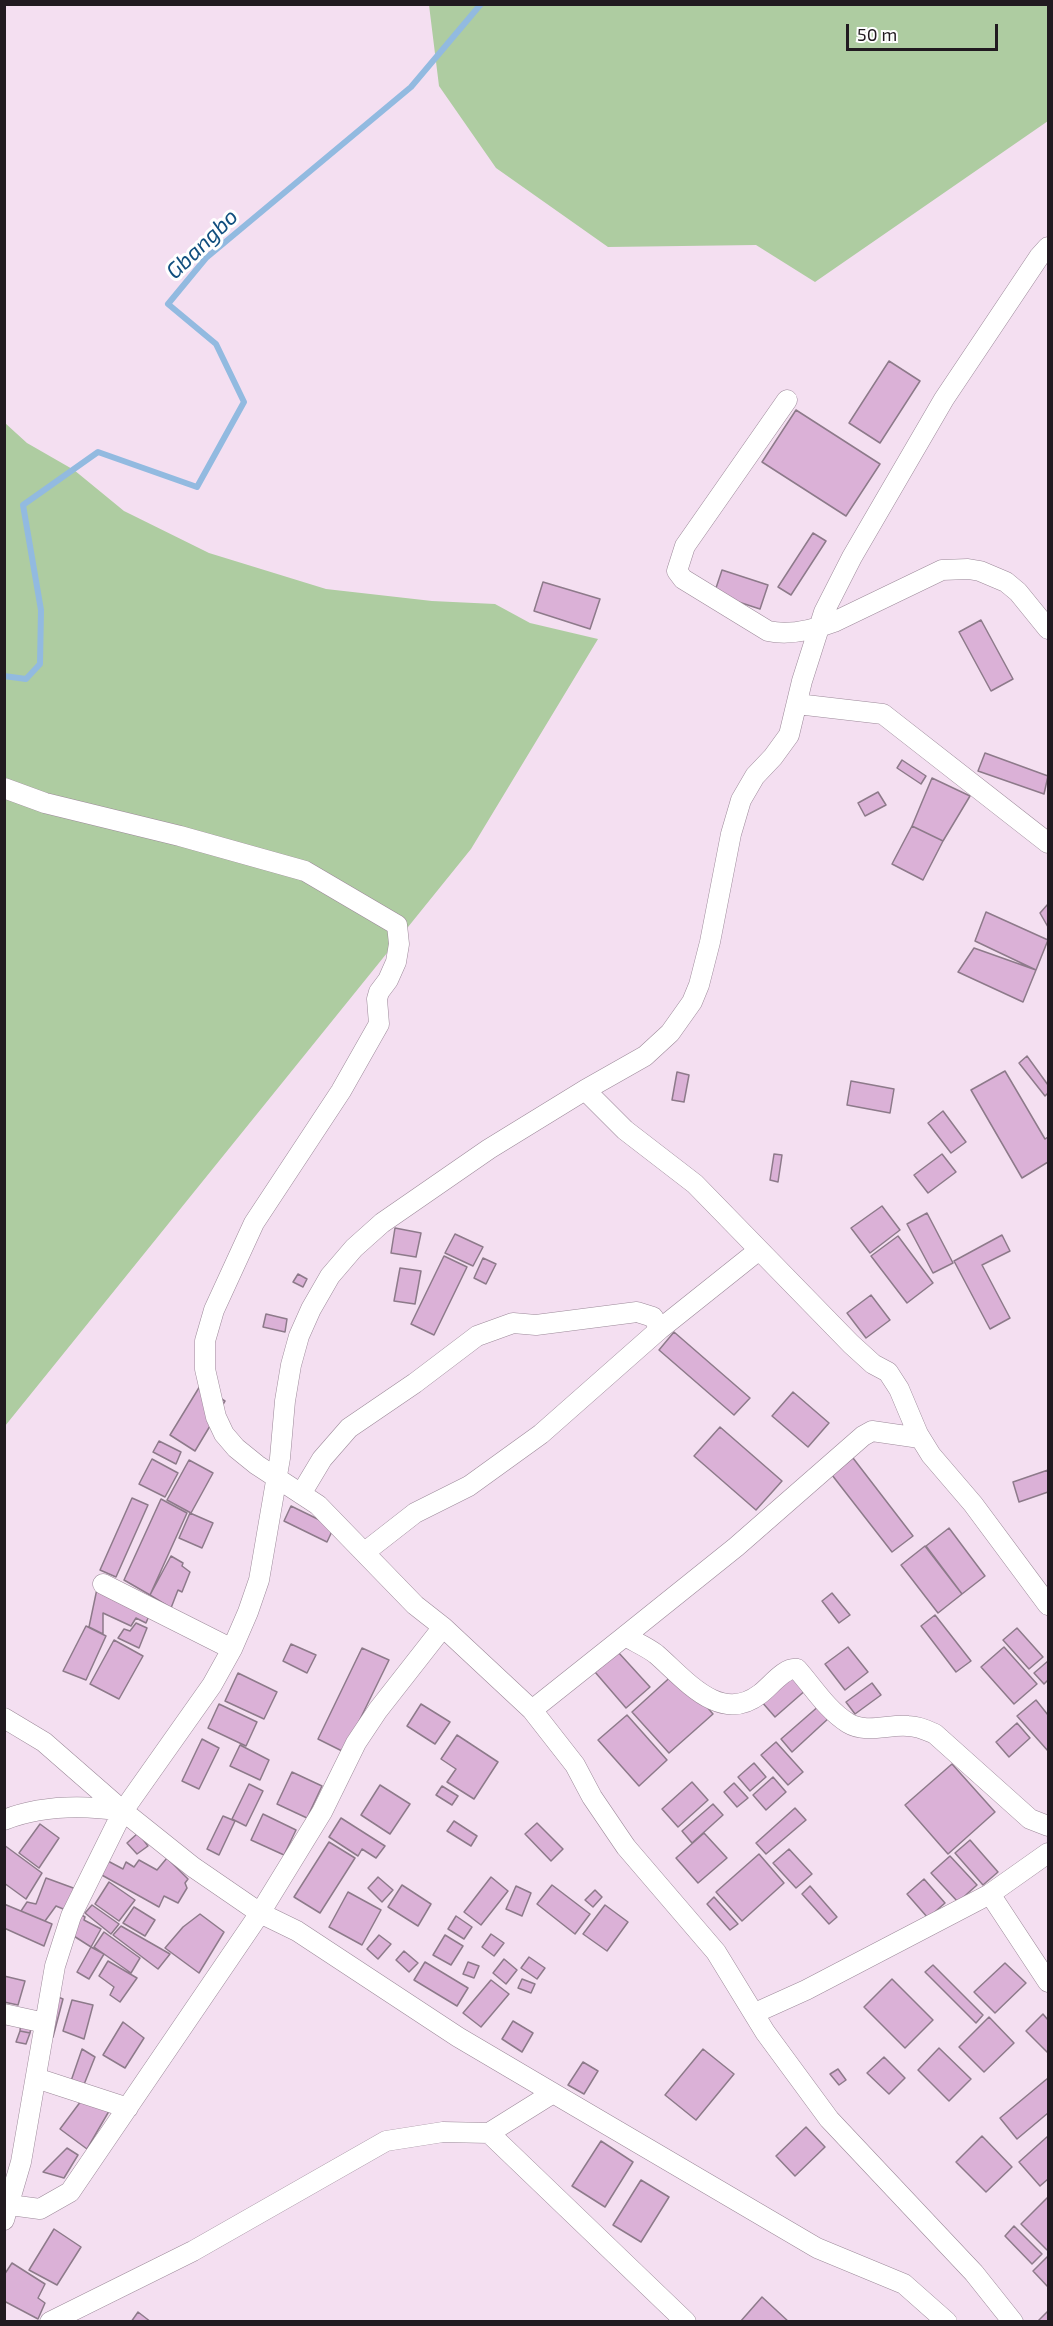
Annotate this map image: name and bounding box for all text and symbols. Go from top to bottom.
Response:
scale bar [849,12,1000,50]
text: 50 m [857,23,897,45]
water label: Gbangbo [161,203,243,285]

